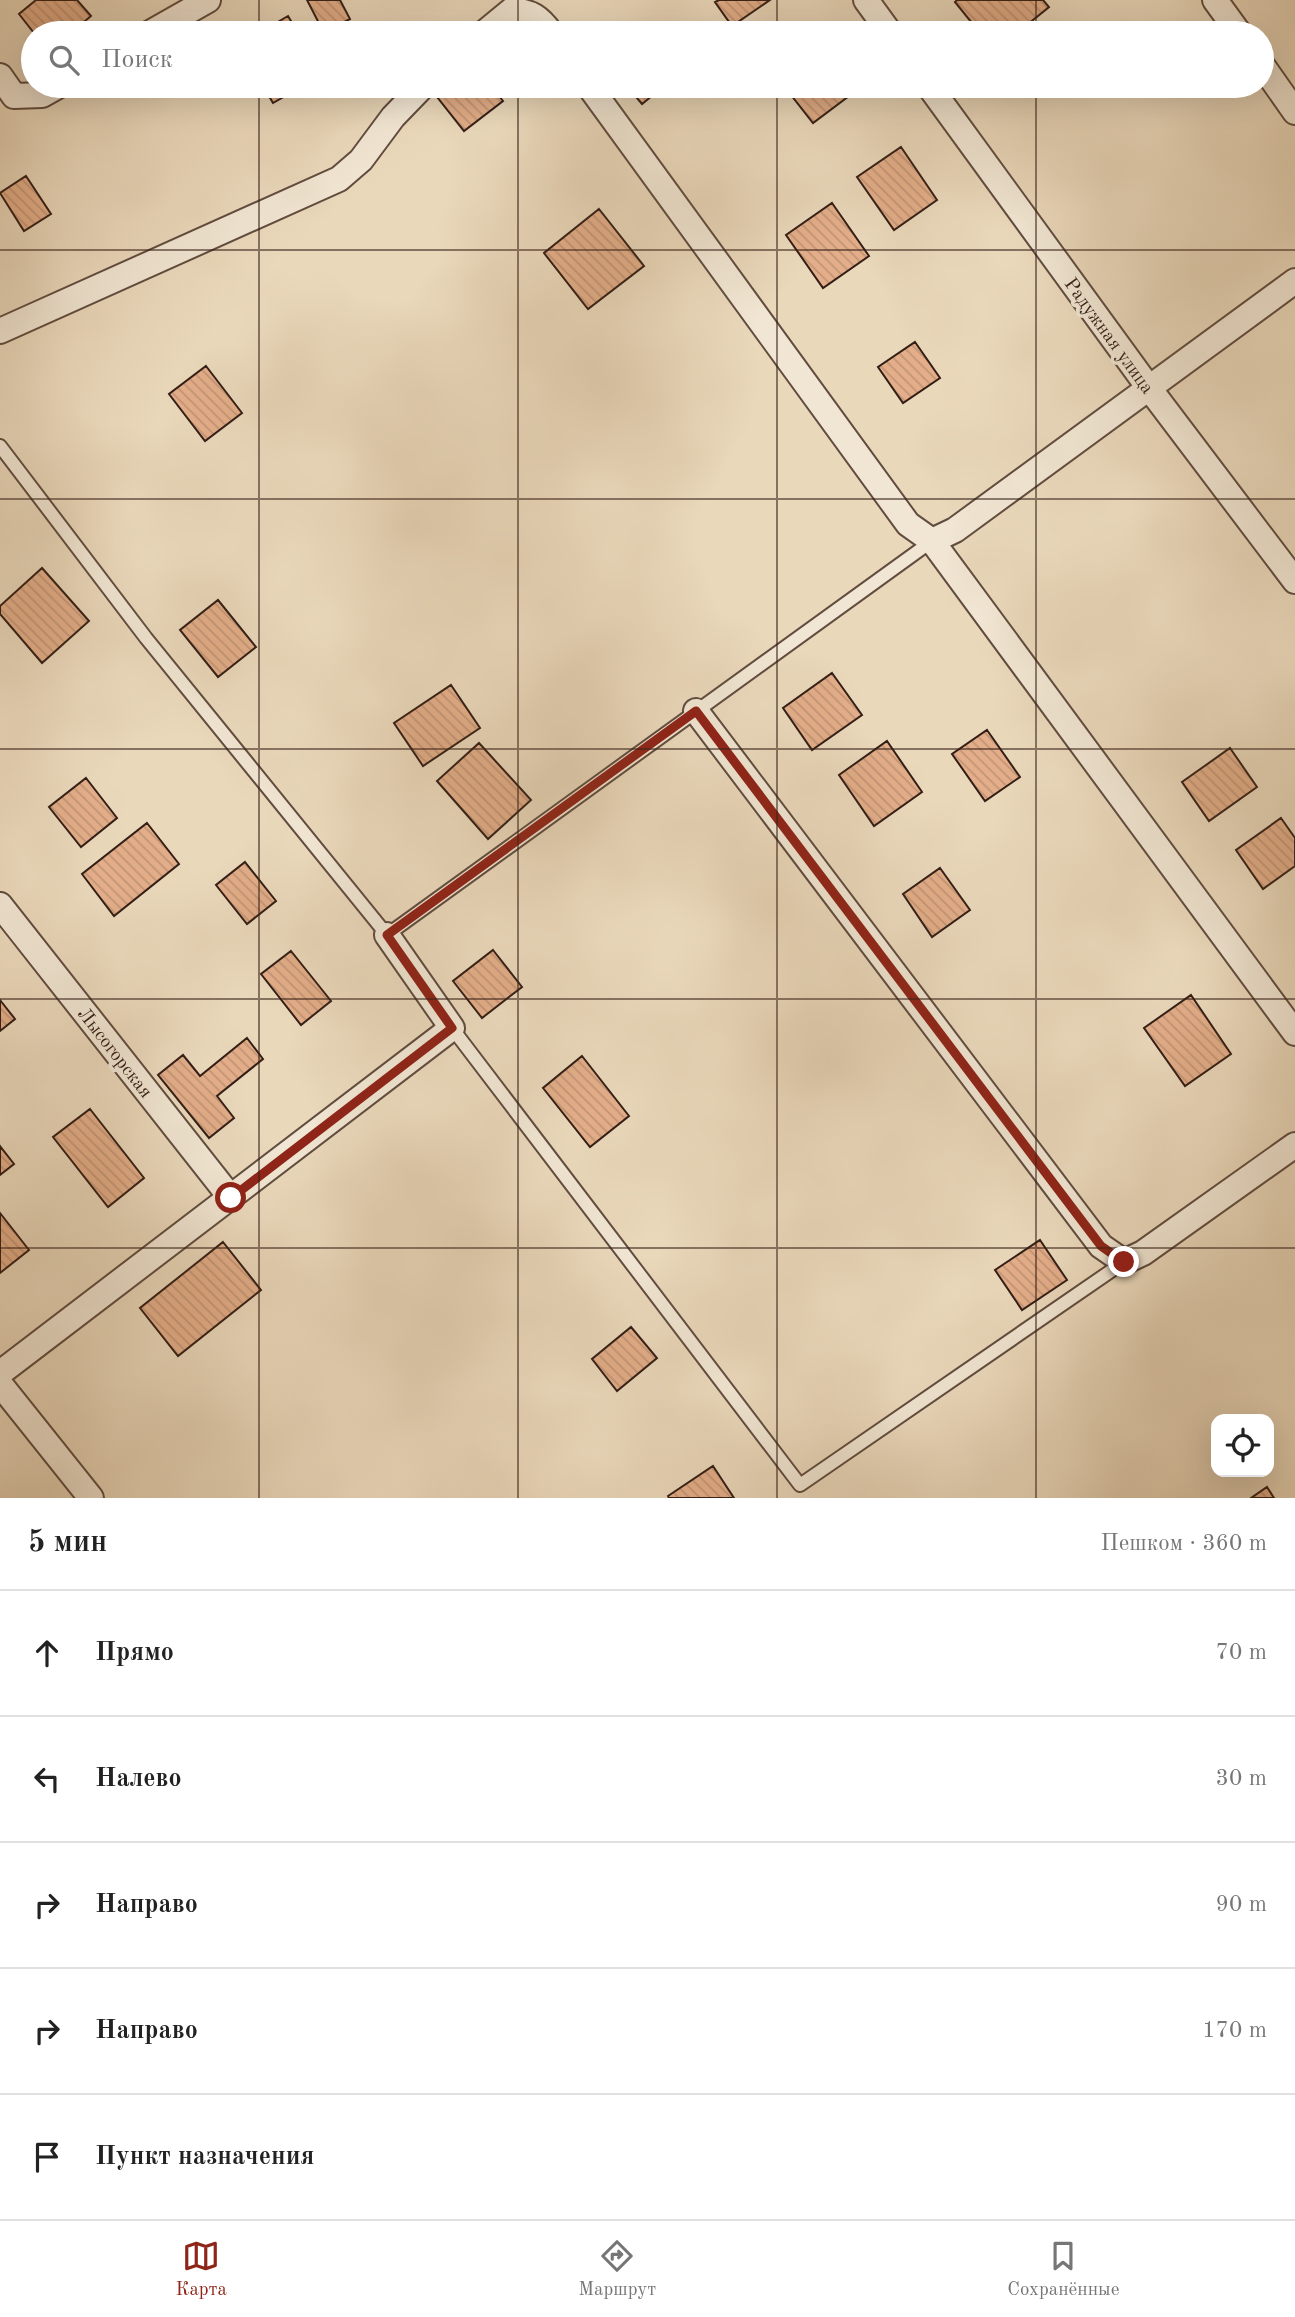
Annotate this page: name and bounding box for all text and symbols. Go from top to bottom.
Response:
search box [21,21,1274,98]
icon: search [45,41,83,79]
text: Поиск [101,47,173,73]
street label: Радужная улица [1060,275,1157,398]
street label: Лысогорская [73,1005,155,1102]
route start [215,1182,246,1213]
route end [1108,1246,1139,1277]
map controls [1211,1414,1274,1477]
button: locate [1211,1414,1274,1477]
text: 5 мин [28,1528,107,1558]
text: Пешком · 360 m [1101,1532,1267,1555]
icon: ahead [28,1634,66,1672]
text: Прямо [95,1640,174,1666]
text: 70 m [1216,1641,1267,1664]
icon: left [28,1760,66,1798]
text: Налево [95,1766,182,1792]
text: 30 m [1216,1767,1267,1790]
icon: right [28,1886,66,1924]
text: Направо [95,1892,198,1918]
text: 90 m [1216,1893,1267,1916]
icon: right [28,2012,66,2050]
text: Направо [95,2018,198,2044]
text: 170 m [1202,2019,1267,2042]
icon: arrive [28,2138,66,2176]
text: Пункт назначения [95,2144,314,2170]
tab: Карта [176,2237,227,2302]
tab: Маршрут [578,2237,656,2302]
tab: Сохранённые [1007,2237,1119,2302]

